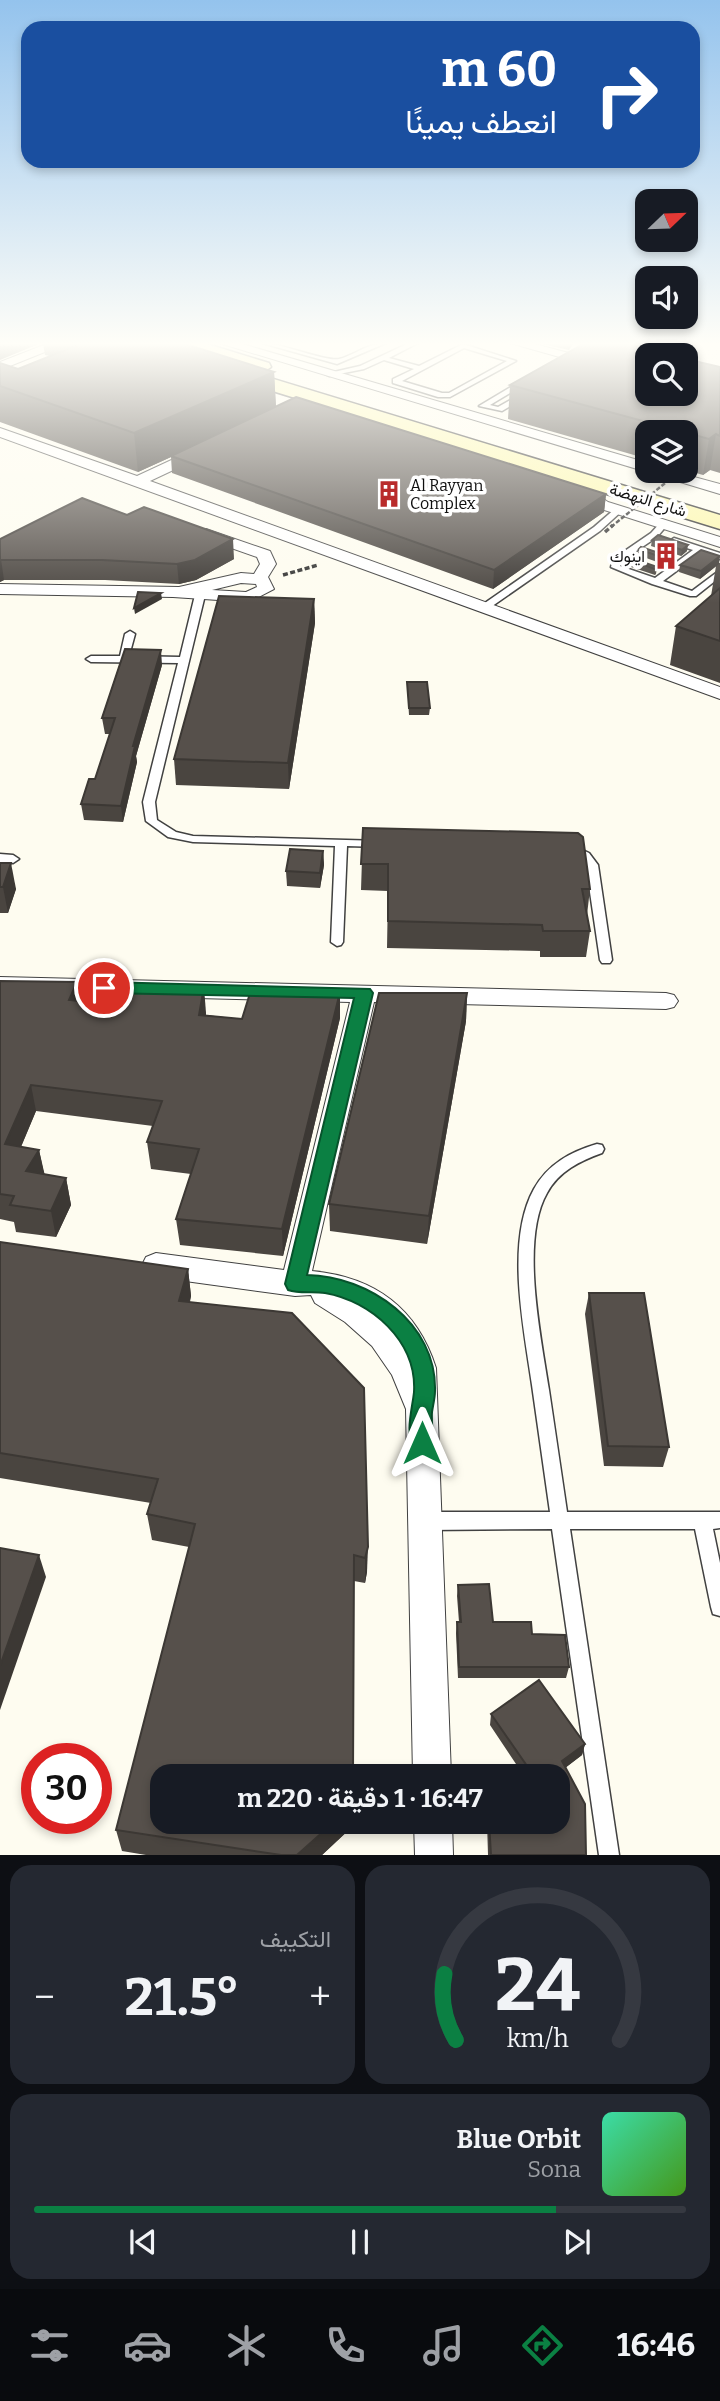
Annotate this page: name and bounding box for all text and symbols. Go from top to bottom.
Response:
text: 60 m [441,40,557,99]
icon: right [581,49,672,140]
text: انعطف يمينًا [405,103,557,141]
north arrow [635,189,698,252]
map controls [635,189,698,483]
button: sound [635,266,698,329]
button: search [635,343,698,406]
button: layers [635,420,698,483]
place label: Al Rayyan Complex [410,476,483,513]
building icon: Al Rayyan Complex [374,479,404,509]
street label: شارع النهضة [607,479,689,523]
building icon: اينوك [651,541,681,571]
place label: اينوك [610,547,645,567]
pin [74,958,134,1018]
icon: arrive [85,969,123,1007]
position arrow [385,1406,459,1480]
speed limit sign: 30 [21,1743,112,1834]
text: 16:47 · 1 دقيقة · 220 m [237,1783,483,1814]
text: التكييف [260,1925,331,1953]
text: 24 [495,1943,580,2030]
text: 21.5° [125,1966,240,2029]
text: − [34,1974,55,2020]
text: + [309,1974,331,2020]
text: km/h [507,2024,569,2054]
text: Blue Orbit [457,2124,581,2155]
text: Sona [527,2155,581,2183]
icon: previous [124,2223,162,2261]
icon: pause [341,2223,379,2261]
icon: next [558,2223,596,2261]
icon: filters [25,2321,74,2370]
icon: car [123,2321,172,2370]
icon: climate [222,2321,271,2370]
icon: phone [321,2321,370,2370]
icon: music [419,2321,468,2370]
icon: directions [518,2321,567,2370]
text: 16:46 [617,2326,695,2364]

